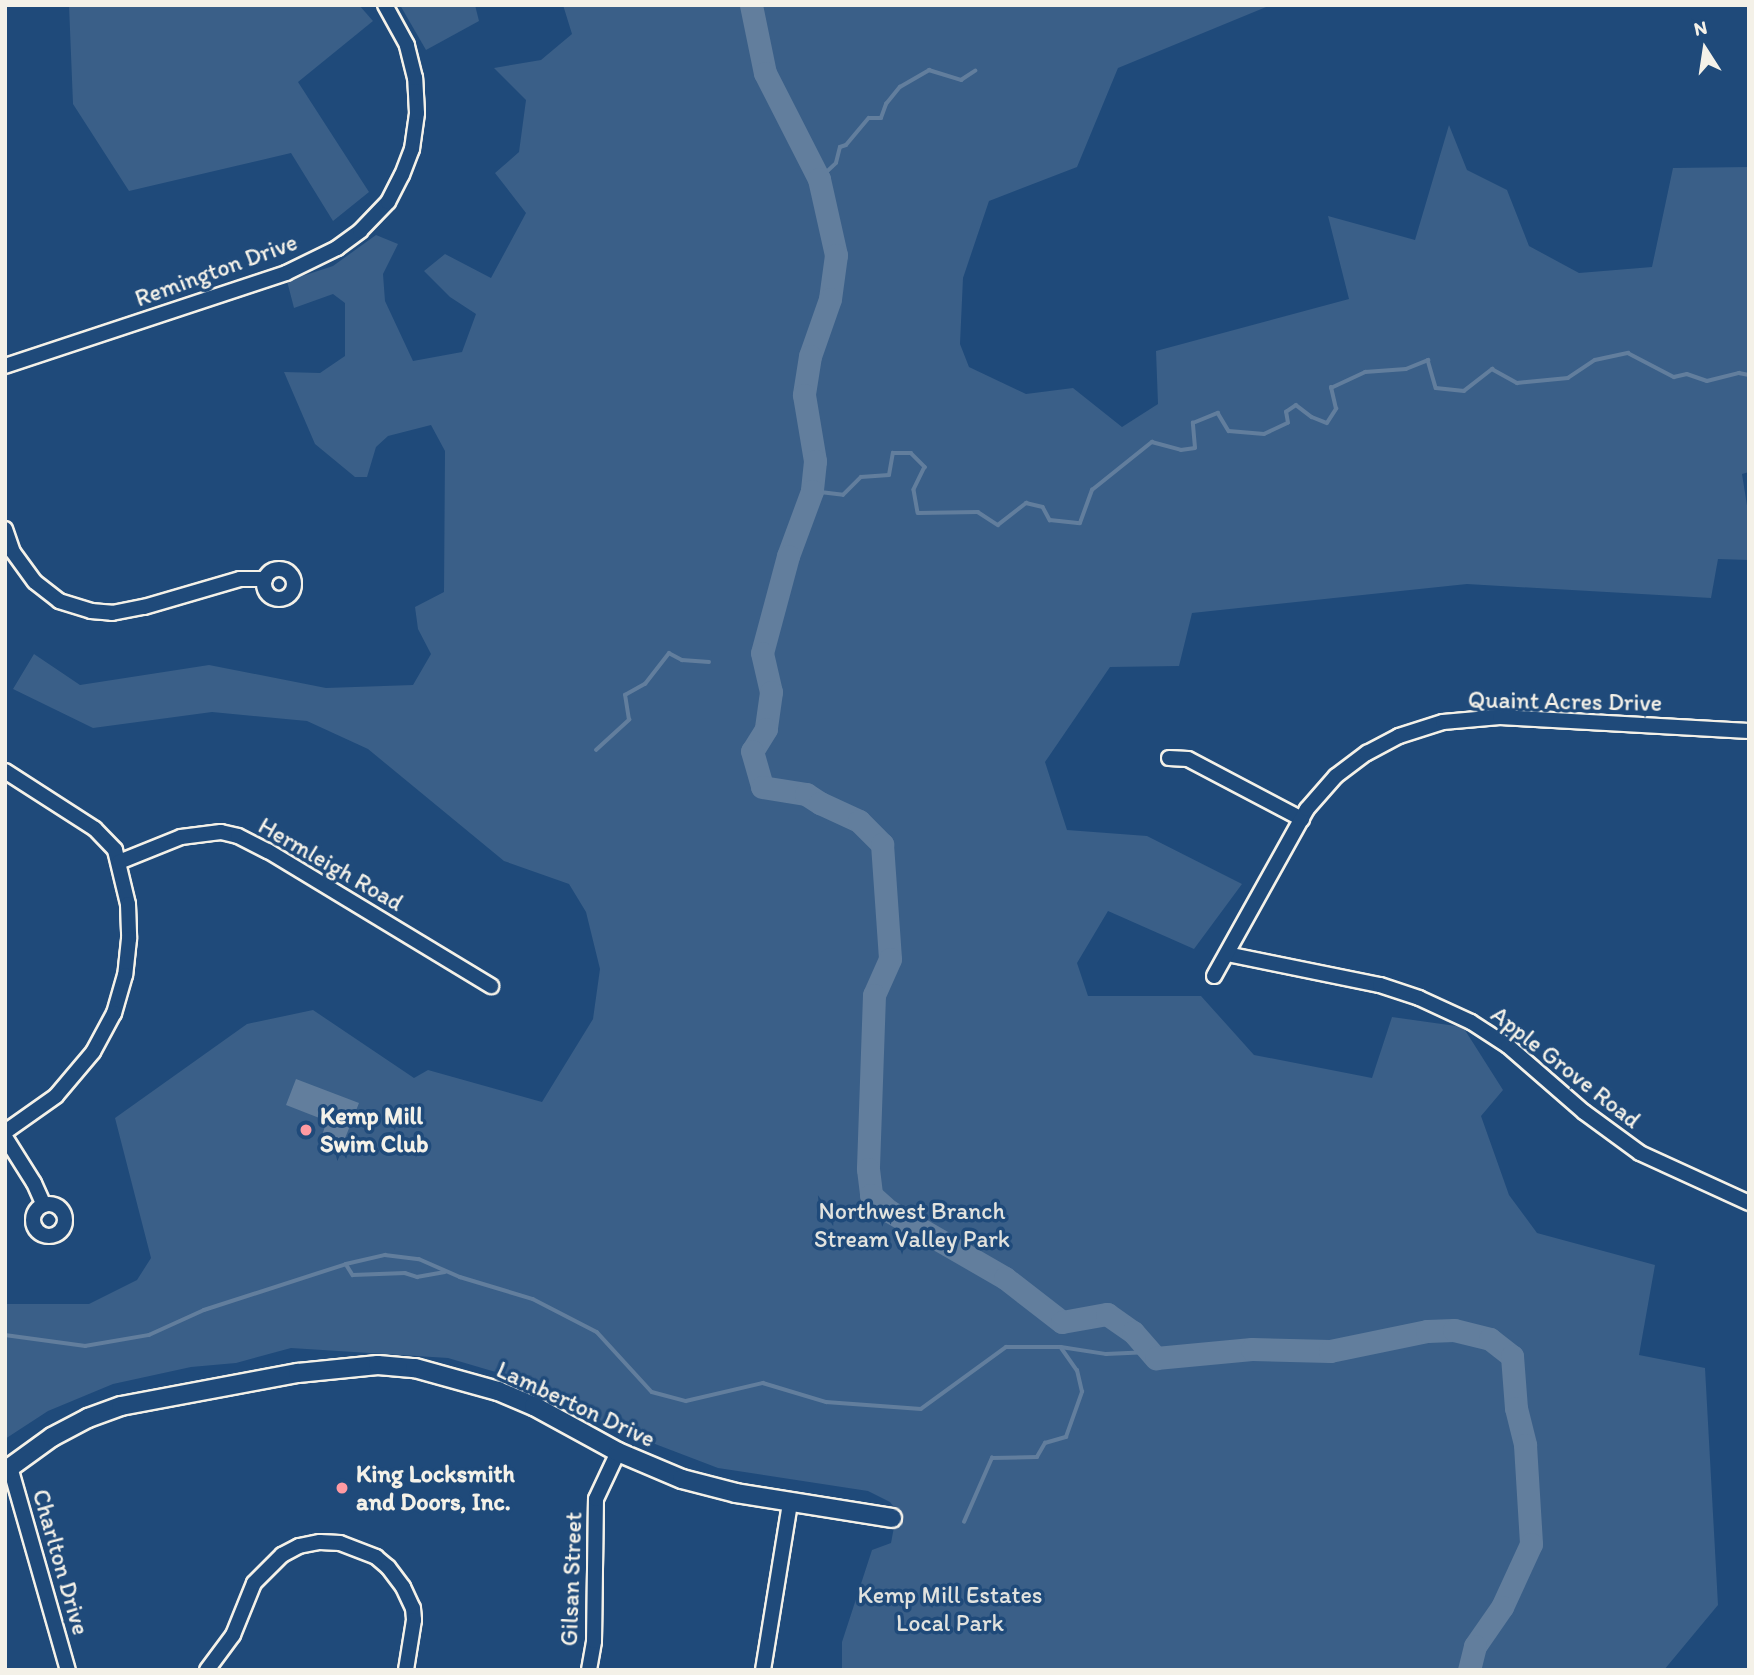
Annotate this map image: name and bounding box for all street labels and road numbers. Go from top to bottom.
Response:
street label: Remington Drive [131,227,301,313]
street label: Quaint Acres Drive [1468,685,1662,717]
street label: Hermleigh Road [253,811,409,917]
street label: Apple Grove Road [1486,1000,1646,1134]
street label: Lamberton Drive [492,1355,660,1453]
street label: Charlton Drive [26,1486,96,1638]
street label: Gilsan Street [554,1511,588,1647]

